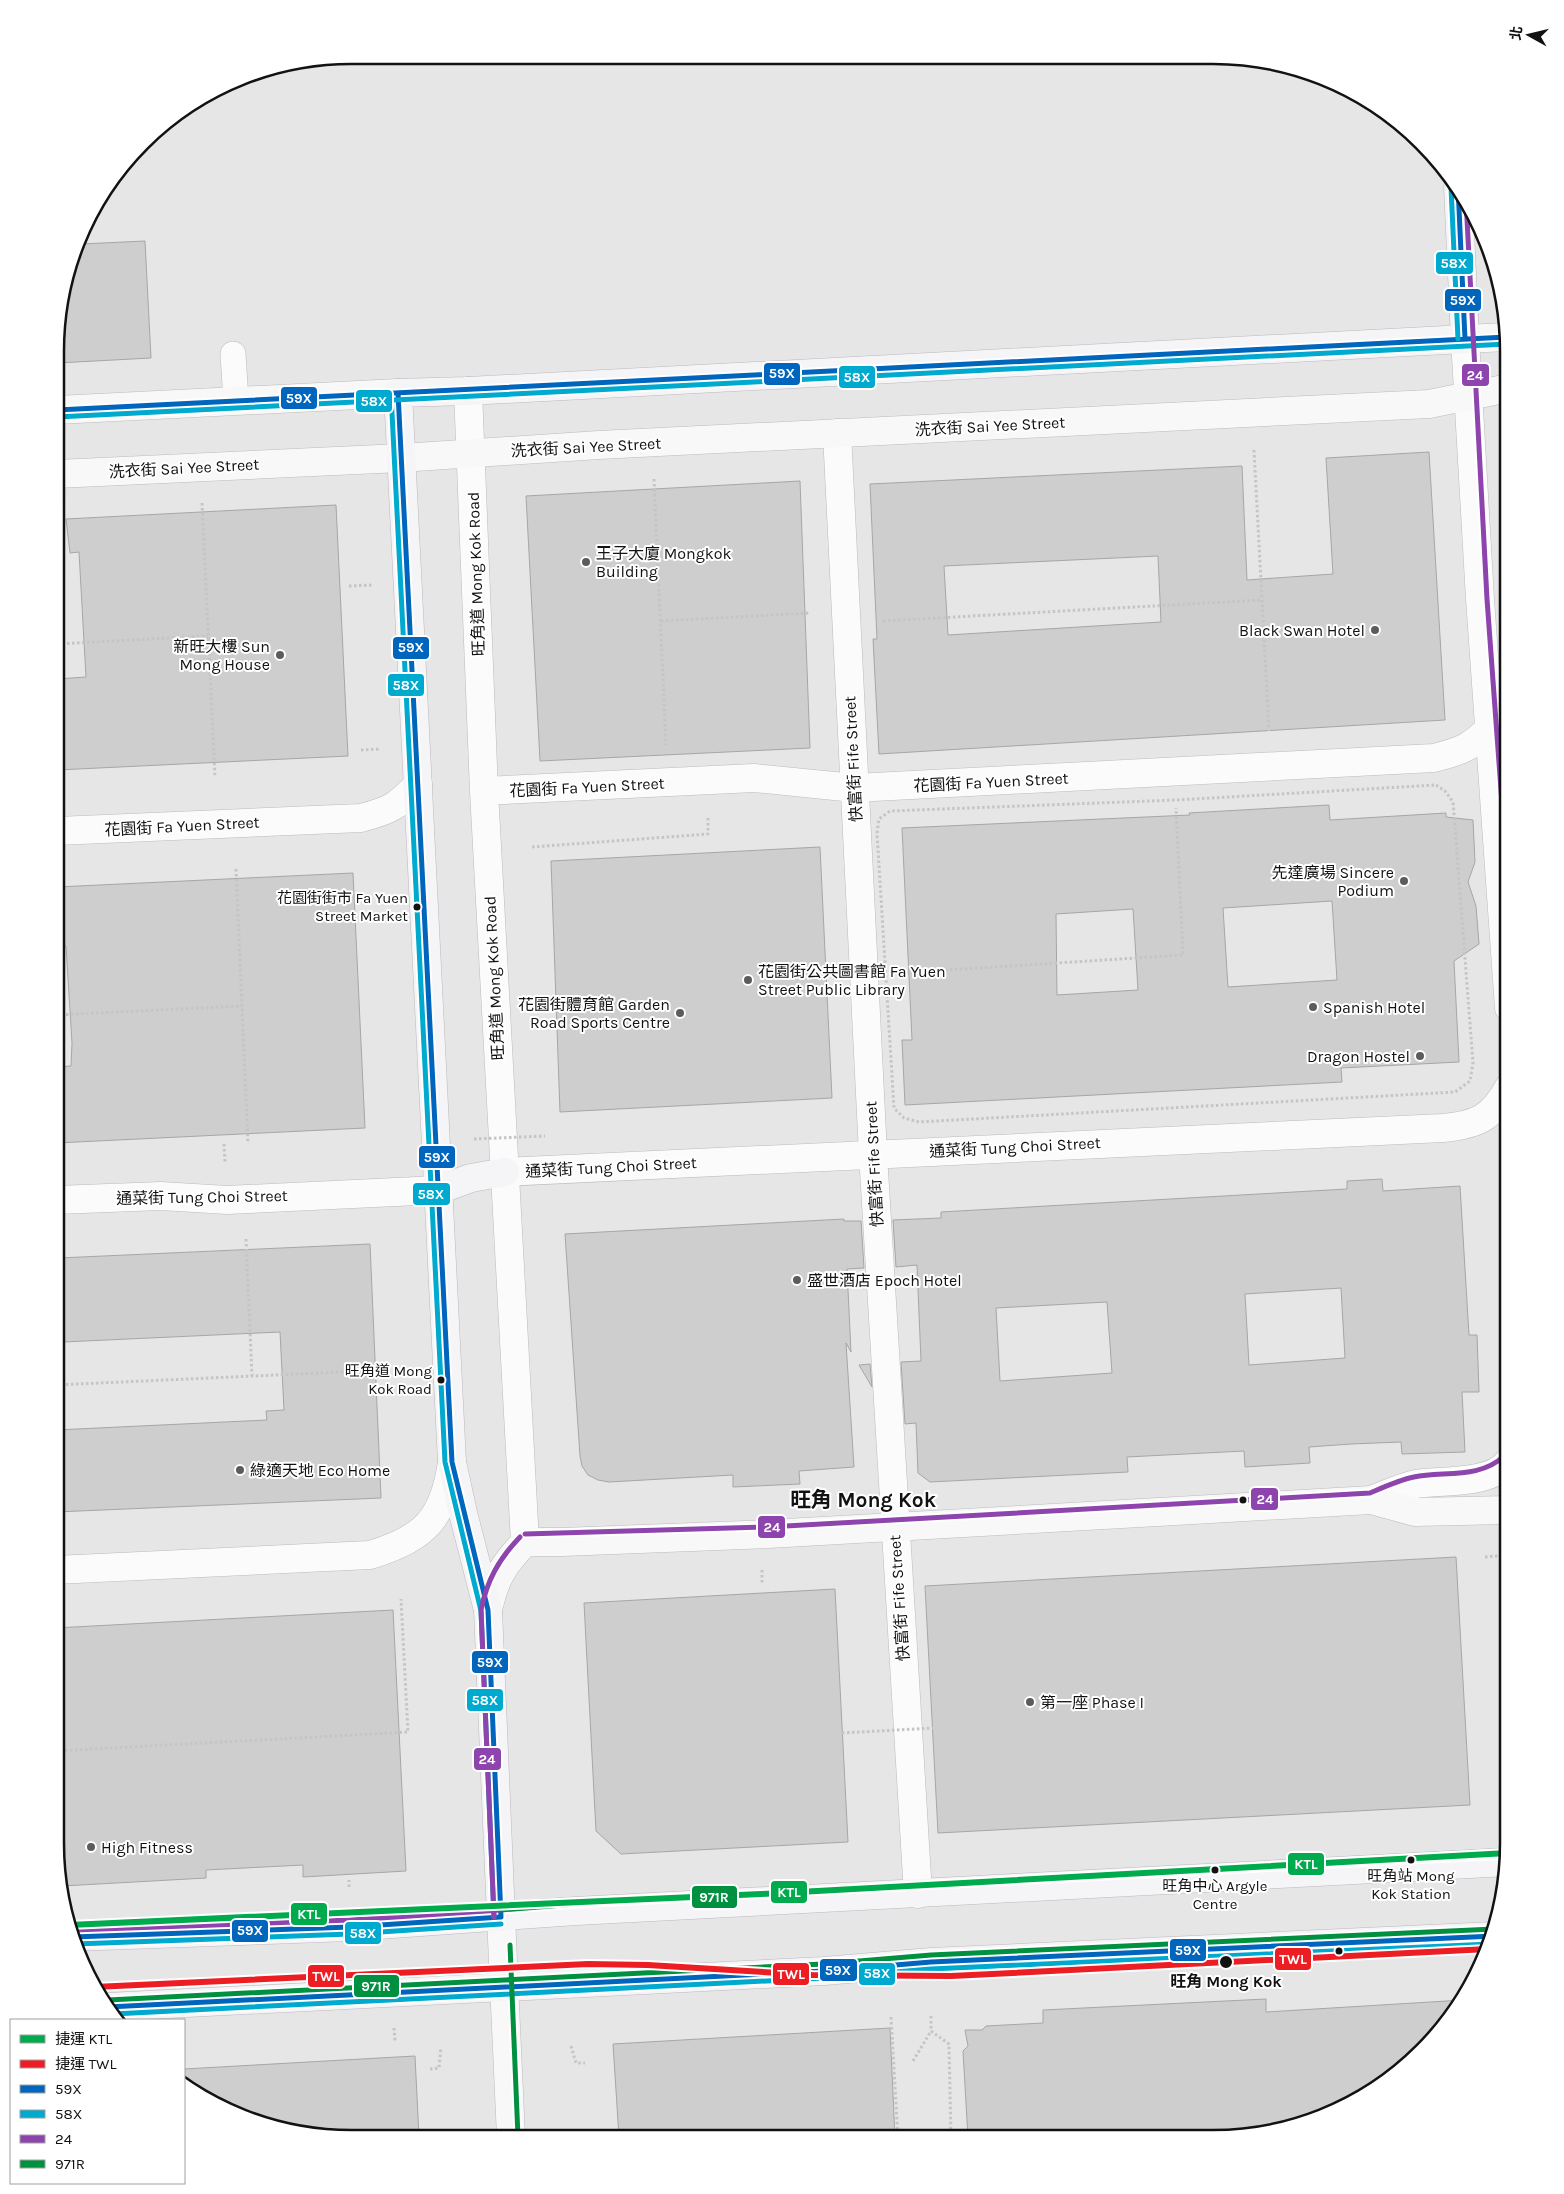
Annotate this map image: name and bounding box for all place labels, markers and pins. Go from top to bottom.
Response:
place label: 王子大廈 Mongkok Building [596,544,732,581]
marker: 王子大廈 Mongkok Building [580,556,592,568]
place label: Black Swan Hotel [1239,621,1365,640]
marker: Black Swan Hotel [1369,624,1381,636]
place label: 新旺大樓 Sun Mong House [173,637,270,674]
marker: 新旺大樓 Sun Mong House [274,649,286,661]
place label: 先達廣場 Sincere Podium [1272,863,1394,900]
marker: 先達廣場 Sincere Podium [1398,875,1410,887]
place label: 花園街街市 Fa Yuen Street Market [277,889,408,925]
marker: 花園街街市 Fa Yuen Street Market [412,902,422,912]
place label: 花園街公共圖書館 Fa Yuen Street Public Library [758,962,946,999]
marker: 花園街公共圖書館 Fa Yuen Street Public Library [742,974,754,986]
place label: 花園街體育館 Garden Road Sports Centre [518,995,670,1032]
place label: Spanish Hotel [1323,998,1425,1017]
marker: Spanish Hotel [1307,1001,1319,1013]
marker: 花園街體育館 Garden Road Sports Centre [674,1007,686,1019]
place label: Dragon Hostel [1307,1047,1410,1066]
marker: Dragon Hostel [1414,1050,1426,1062]
place label: 盛世酒店 Epoch Hotel [807,1271,962,1290]
marker: 盛世酒店 Epoch Hotel [791,1274,803,1286]
place label: 旺角道 Mong Kok Road [345,1362,433,1398]
marker: 旺角道 Mong Kok Road [436,1375,446,1385]
place label: 綠適天地 Eco Home [250,1461,390,1480]
marker: 綠適天地 Eco Home [234,1464,246,1476]
unlabelled marker [1238,1495,1248,1505]
place label: 第一座 Phase I [1040,1693,1144,1712]
marker: 第一座 Phase I [1024,1696,1036,1708]
place label: High Fitness [101,1838,193,1857]
marker: High Fitness [85,1841,97,1853]
marker: 旺角站 Mong Kok Station [1406,1855,1416,1865]
marker: 旺角中心 Argyle Centre [1210,1865,1220,1875]
place label: 旺角站 Mong Kok Station [1368,1867,1455,1903]
place label: 旺角中心 Argyle Centre [1163,1877,1267,1913]
unlabelled marker [1334,1946,1344,1956]
marker: 旺角 Mong Kok [1218,1954,1234,1970]
place label: 旺角 Mong Kok [1170,1972,1282,1991]

